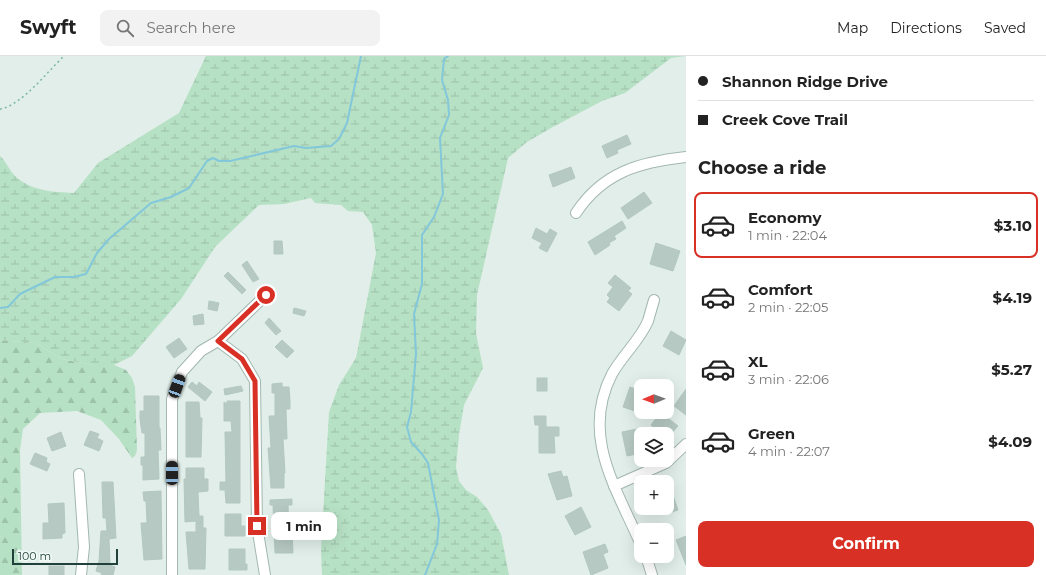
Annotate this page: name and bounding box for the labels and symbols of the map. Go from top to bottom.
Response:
route start [257,286,275,304]
car [167,373,187,399]
north arrow [634,379,674,419]
car [166,461,178,485]
callout: 1 min [271,512,337,540]
route end [248,517,266,535]
scale bar [12,547,118,566]

